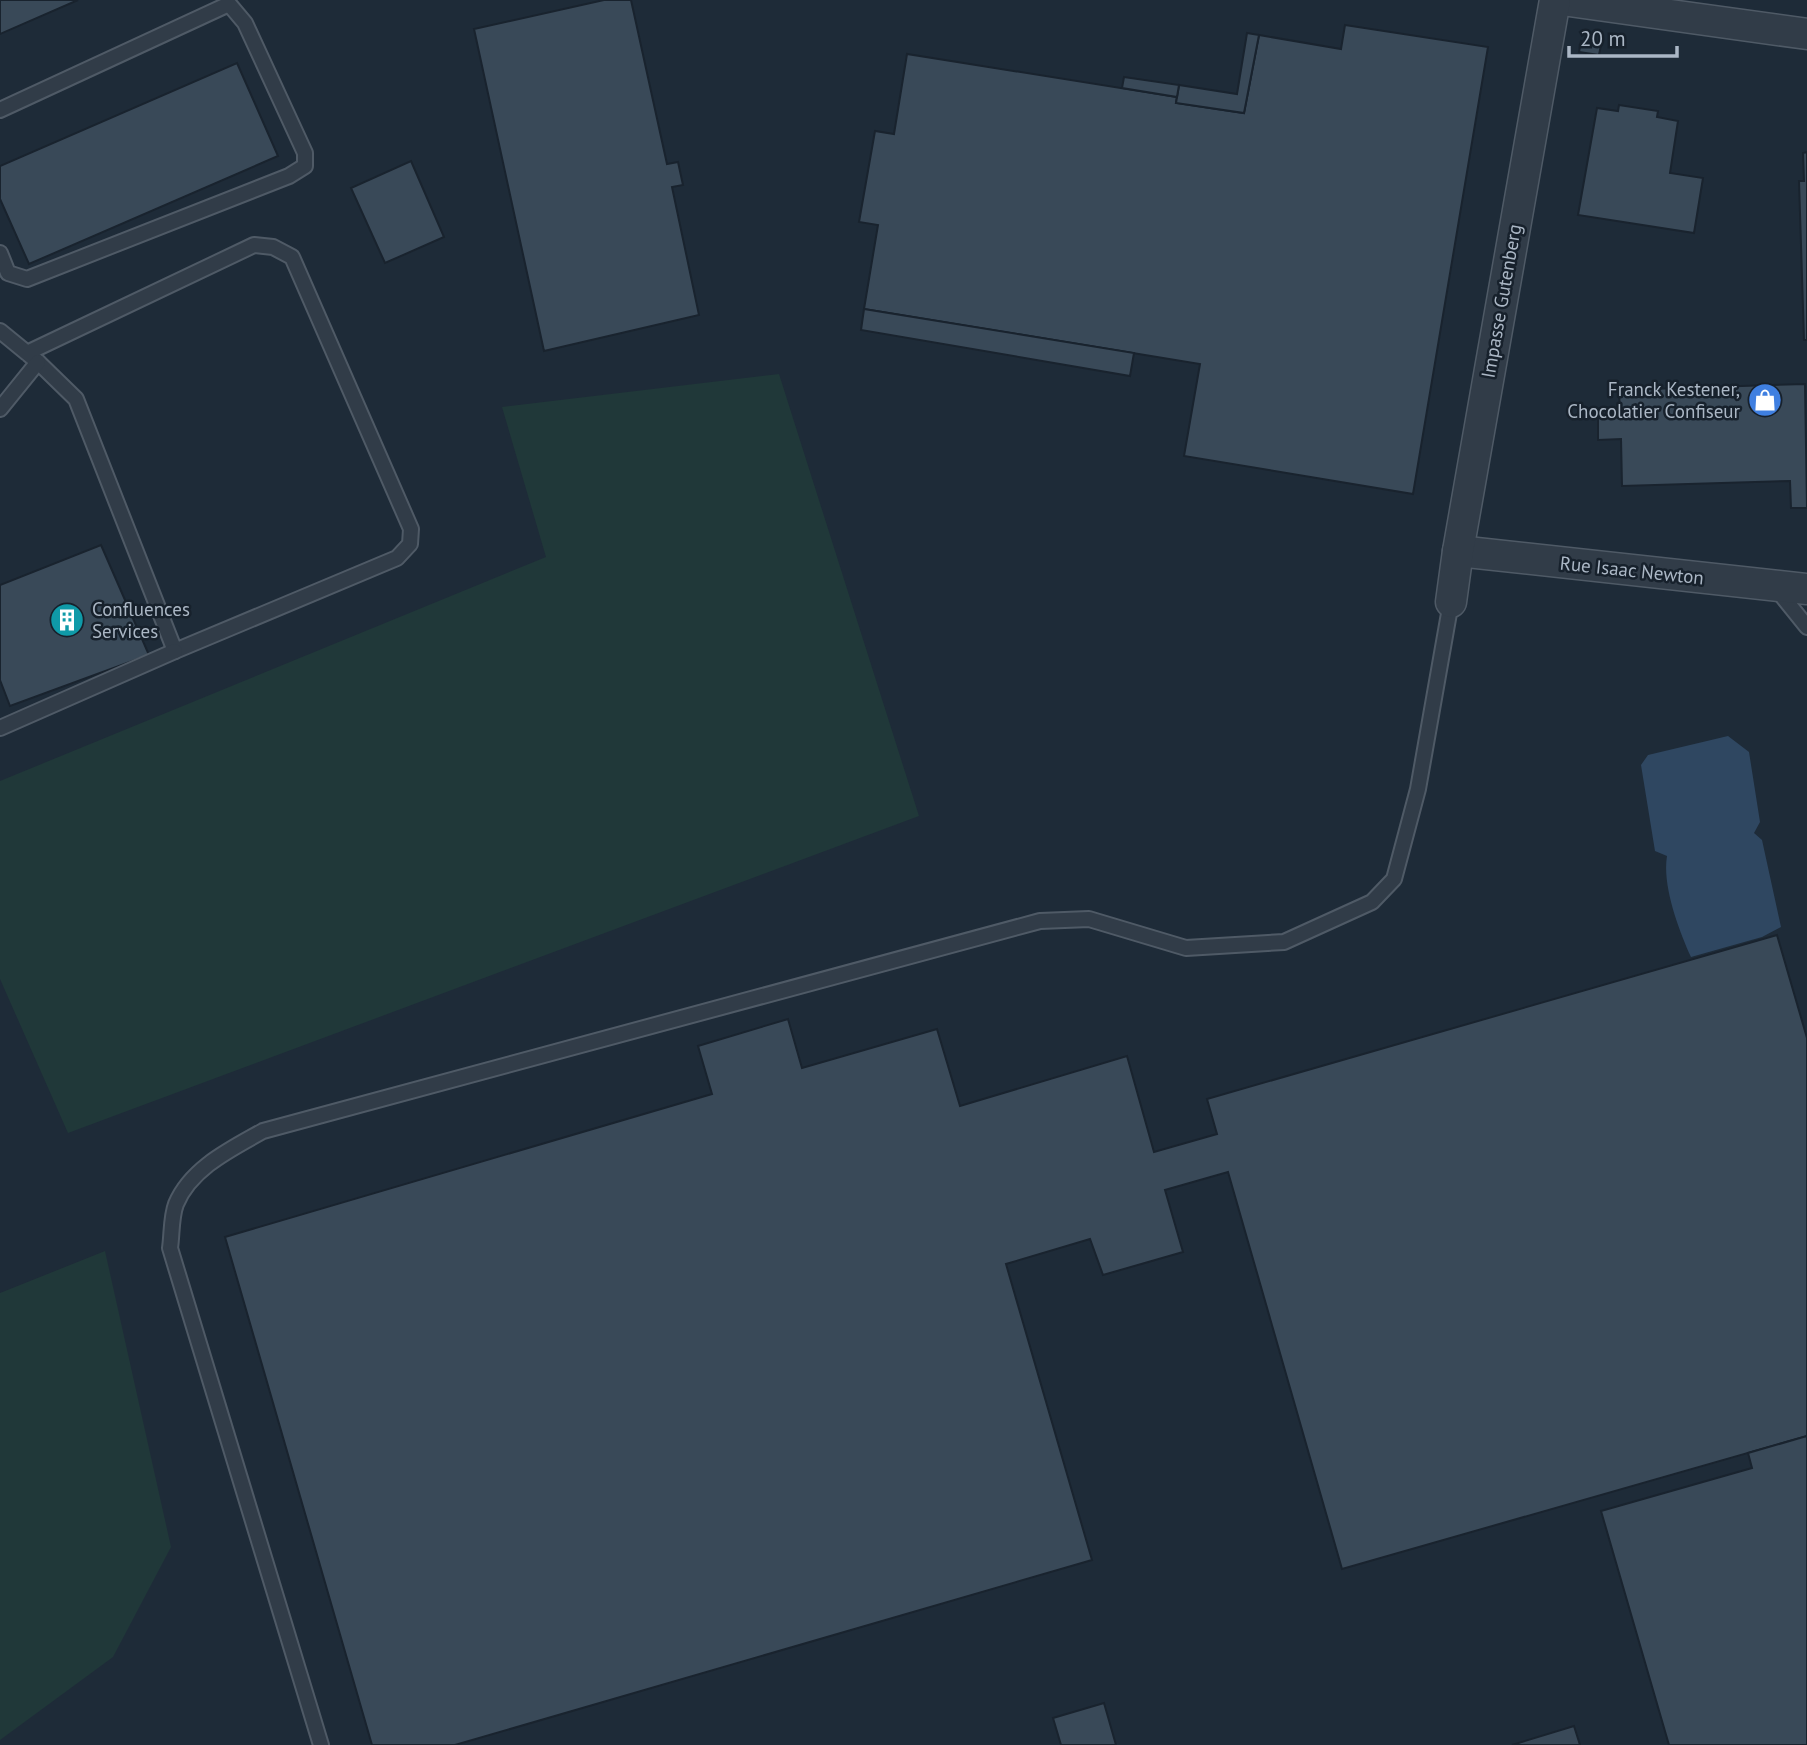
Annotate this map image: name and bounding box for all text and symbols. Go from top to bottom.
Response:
scale bar [1569,14,1678,58]
text: 20 m [1580,25,1626,52]
street label: Impasse Gutenberg [1476,222,1526,380]
place label: Franck Kestener, Chocolatier Confiseur [1567,377,1741,423]
shop icon: Franck Kestener, Chocolatier Confiseur [1746,381,1784,419]
street label: Rue Isaac Newton [1559,551,1705,589]
place label: Confluences Services [92,597,190,643]
building icon: Confluences Services [48,601,86,639]

